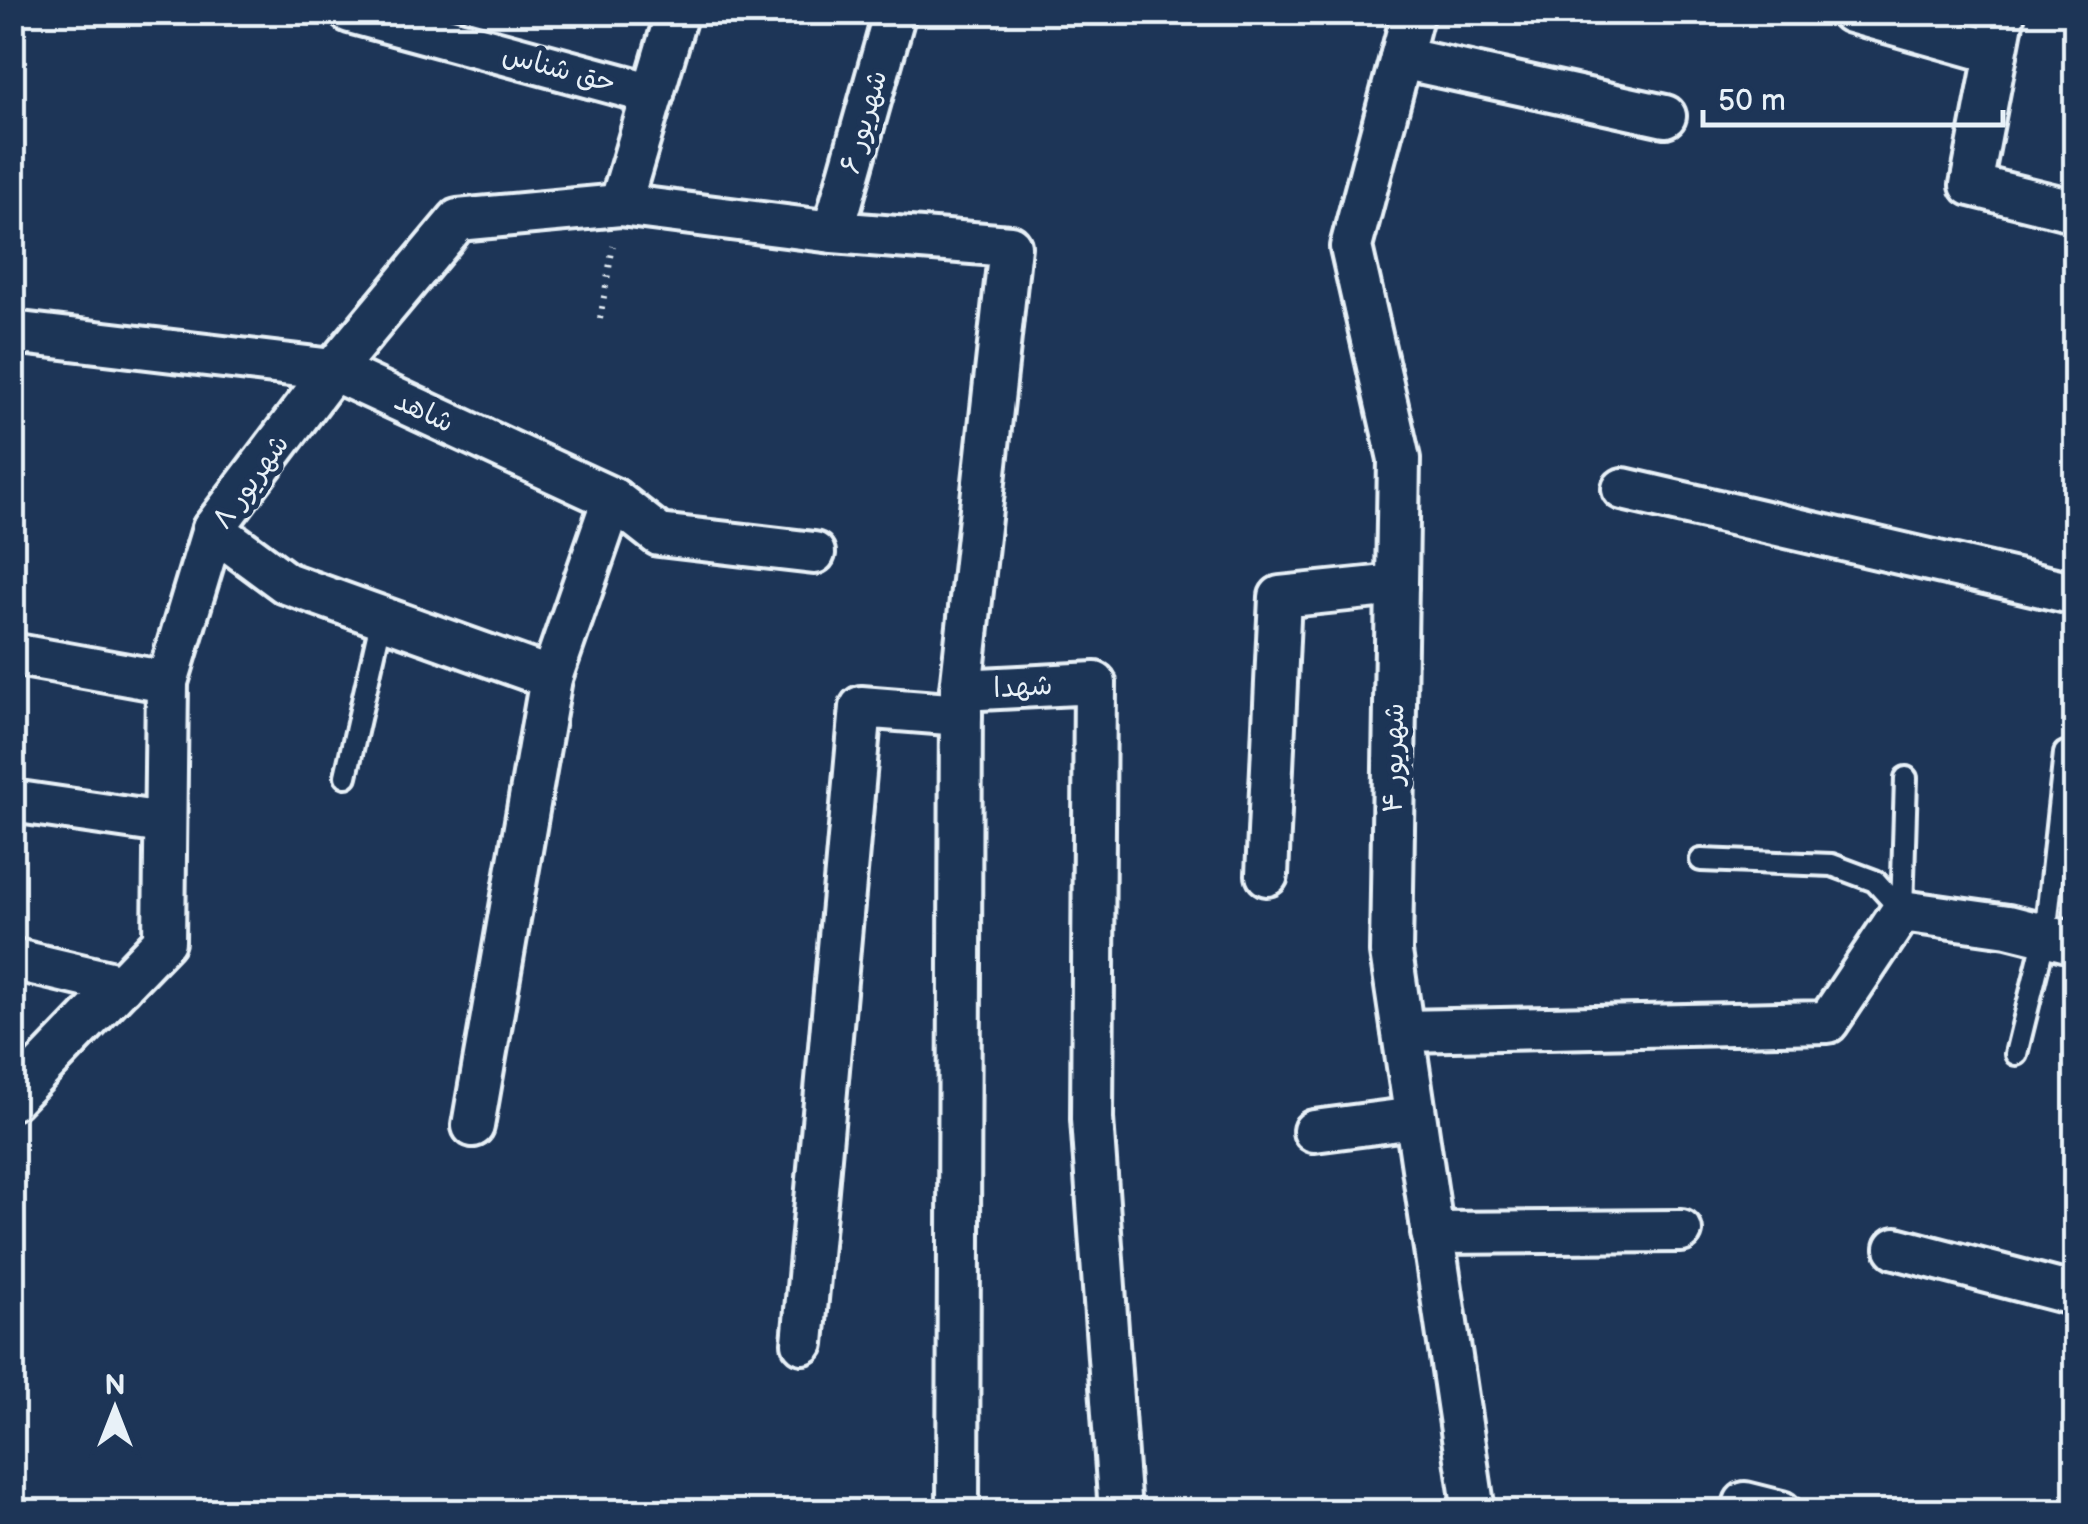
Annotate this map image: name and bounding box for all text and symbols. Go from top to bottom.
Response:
street label: حق شناس [499,38,619,100]
scale bar [1703,65,2003,127]
street label: شهریور ۶ [834,66,894,178]
text: 50 m [1718,83,1786,119]
street label: شاهد [389,384,459,440]
street label: شهریور ۸ [206,428,296,536]
street label: شهدا [993,669,1053,705]
street label: شهریور ۴ [1377,703,1411,813]
north arrow [65,1359,165,1459]
text: N [104,1369,126,1402]

